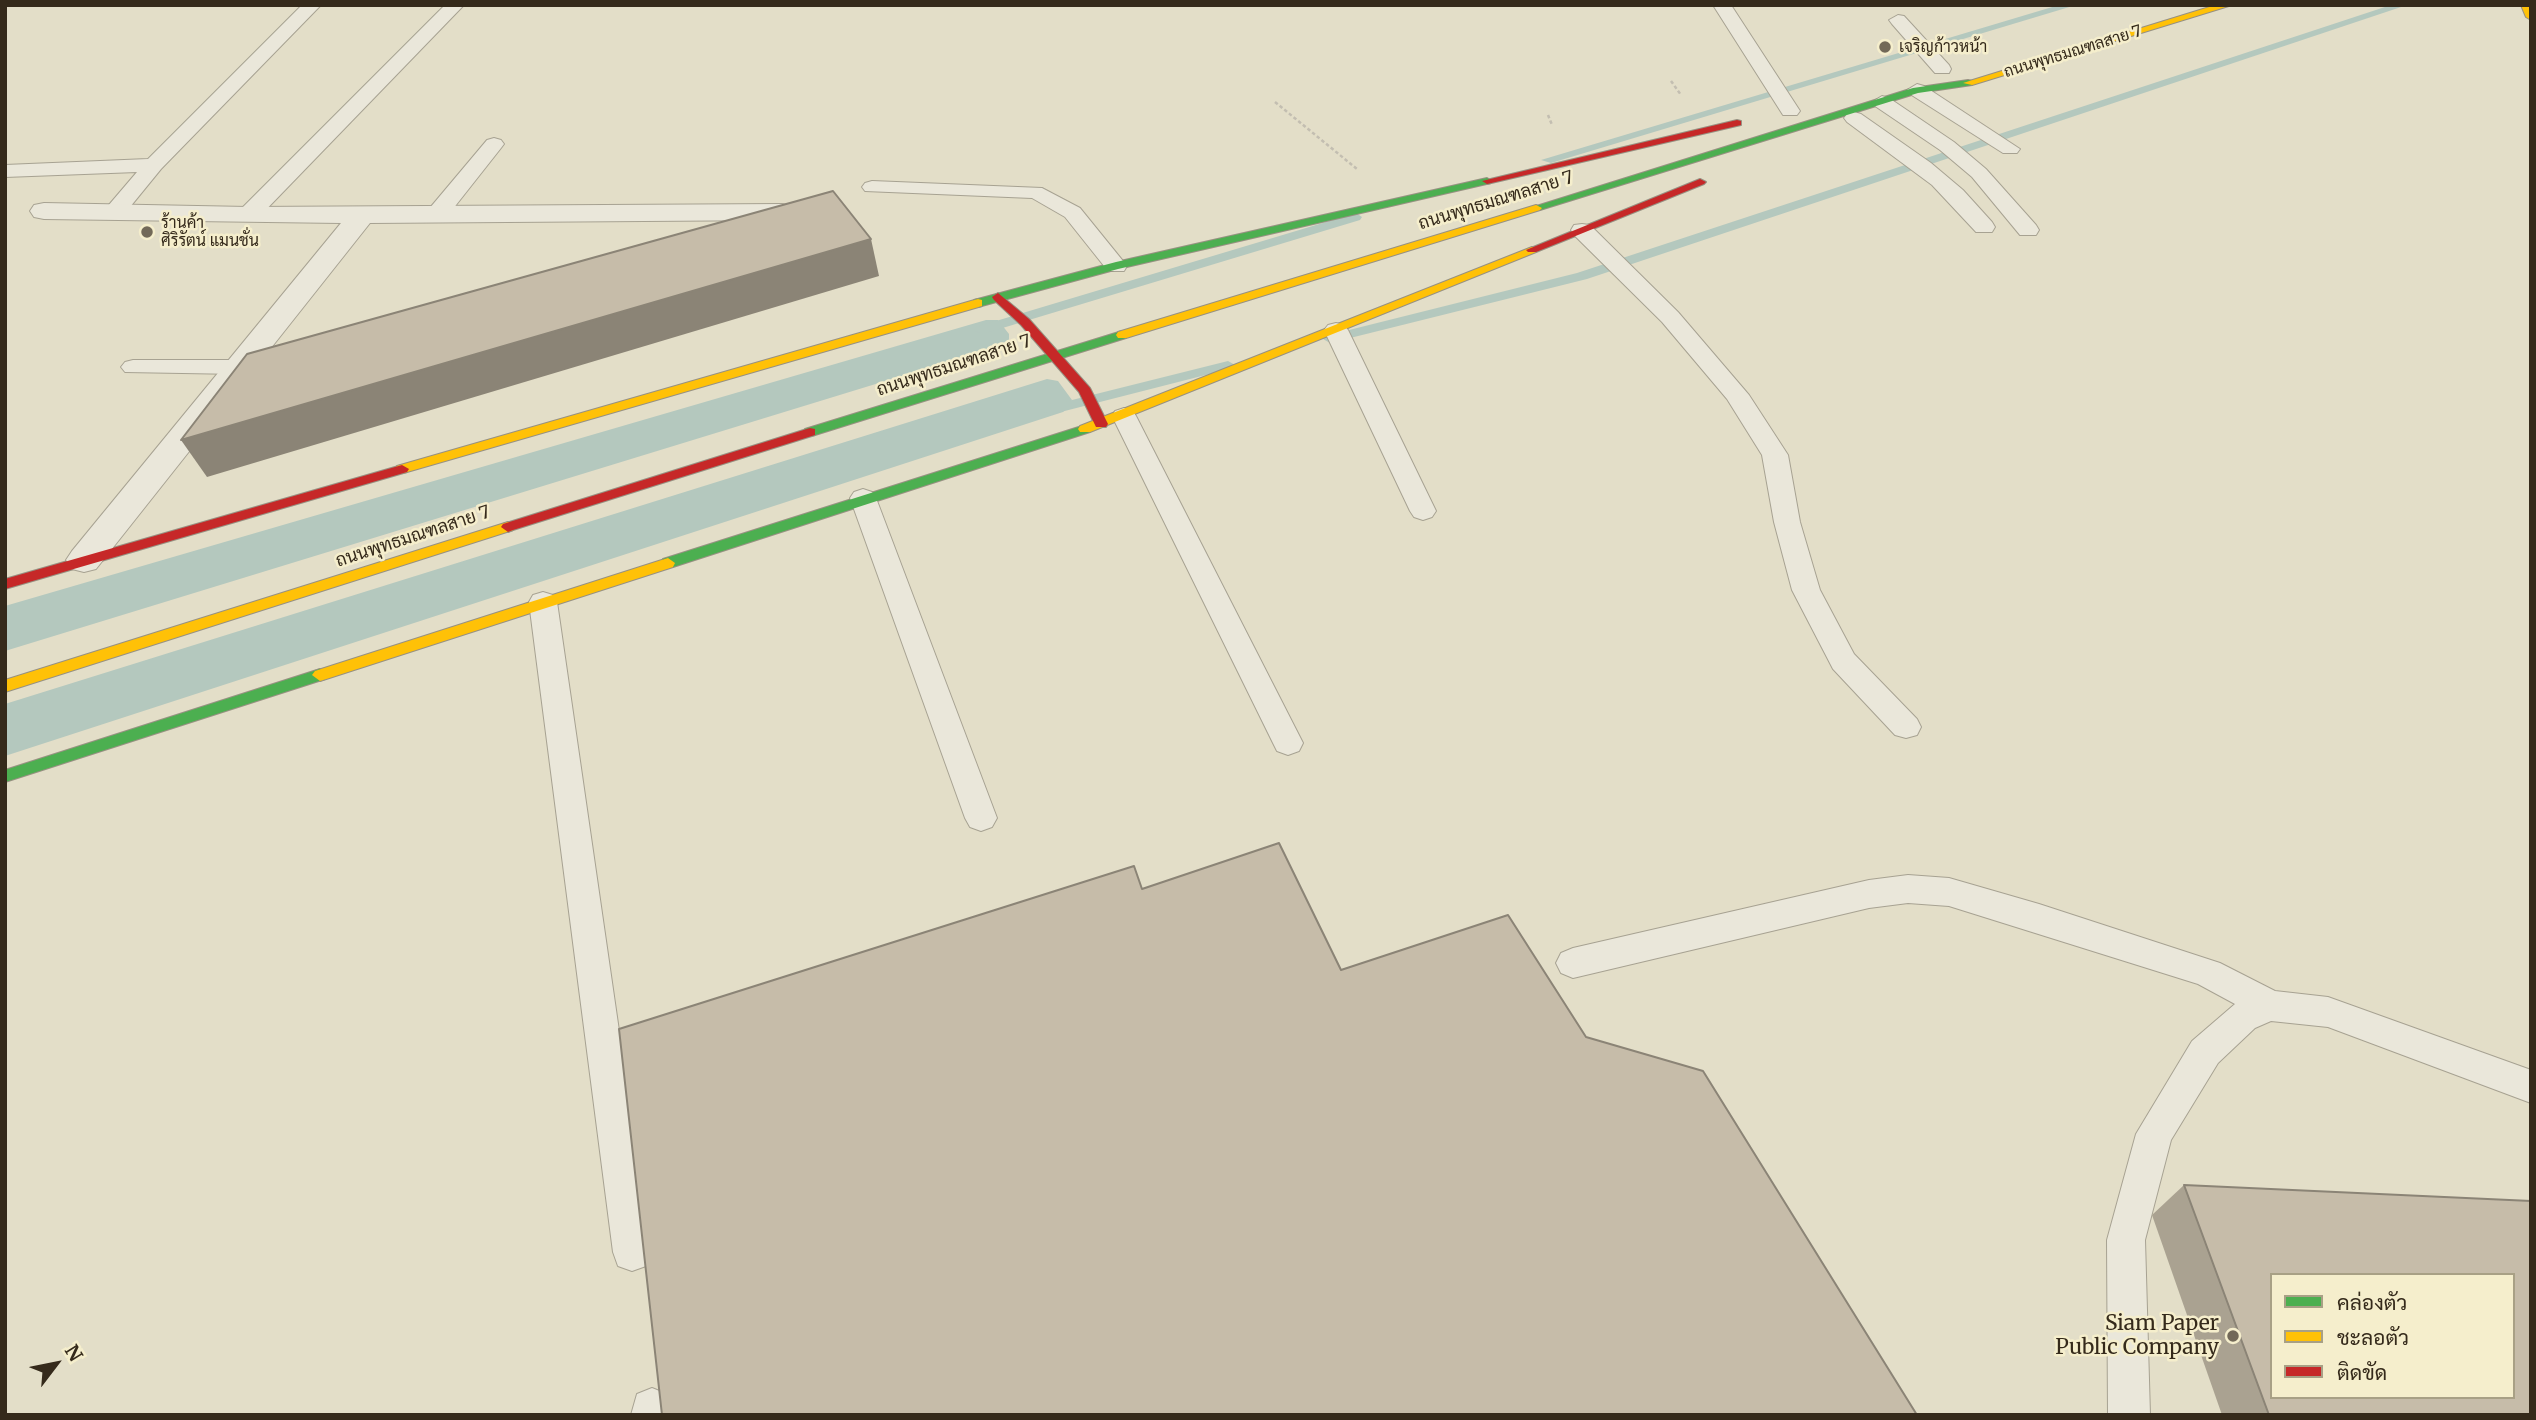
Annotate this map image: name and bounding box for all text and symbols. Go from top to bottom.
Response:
street label: ถนนพุทธมณฑลสาย 7 [2002,22,2144,82]
place label: เจริญก้าวหน้า [1899,37,1987,57]
marker: เจริญก้าวหน้า [1877,39,1893,55]
street label: ถนนพุทธมณฑลสาย 7 [1416,167,1576,235]
place label: ร้านค้า ศิริรัตน์ แมนชั่น [161,213,259,251]
marker: ร้านค้า ศิริรัตน์ แมนชั่น [139,224,155,240]
street label: ถนนพุทธมณฑลสาย 7 [874,331,1034,401]
street label: ถนนพุทธมณฑลสาย 7 [333,502,493,572]
legend [2270,1273,2515,1399]
text: คล่องตัว [2337,1289,2407,1316]
place label: Siam Paper Public Company [2055,1311,2219,1361]
text: ชะลอตัว [2337,1324,2409,1351]
marker: Siam Paper Public Company [2225,1328,2241,1344]
north arrow [21,1329,91,1399]
text: N [60,1340,88,1366]
text: ติดขัด [2337,1359,2387,1386]

